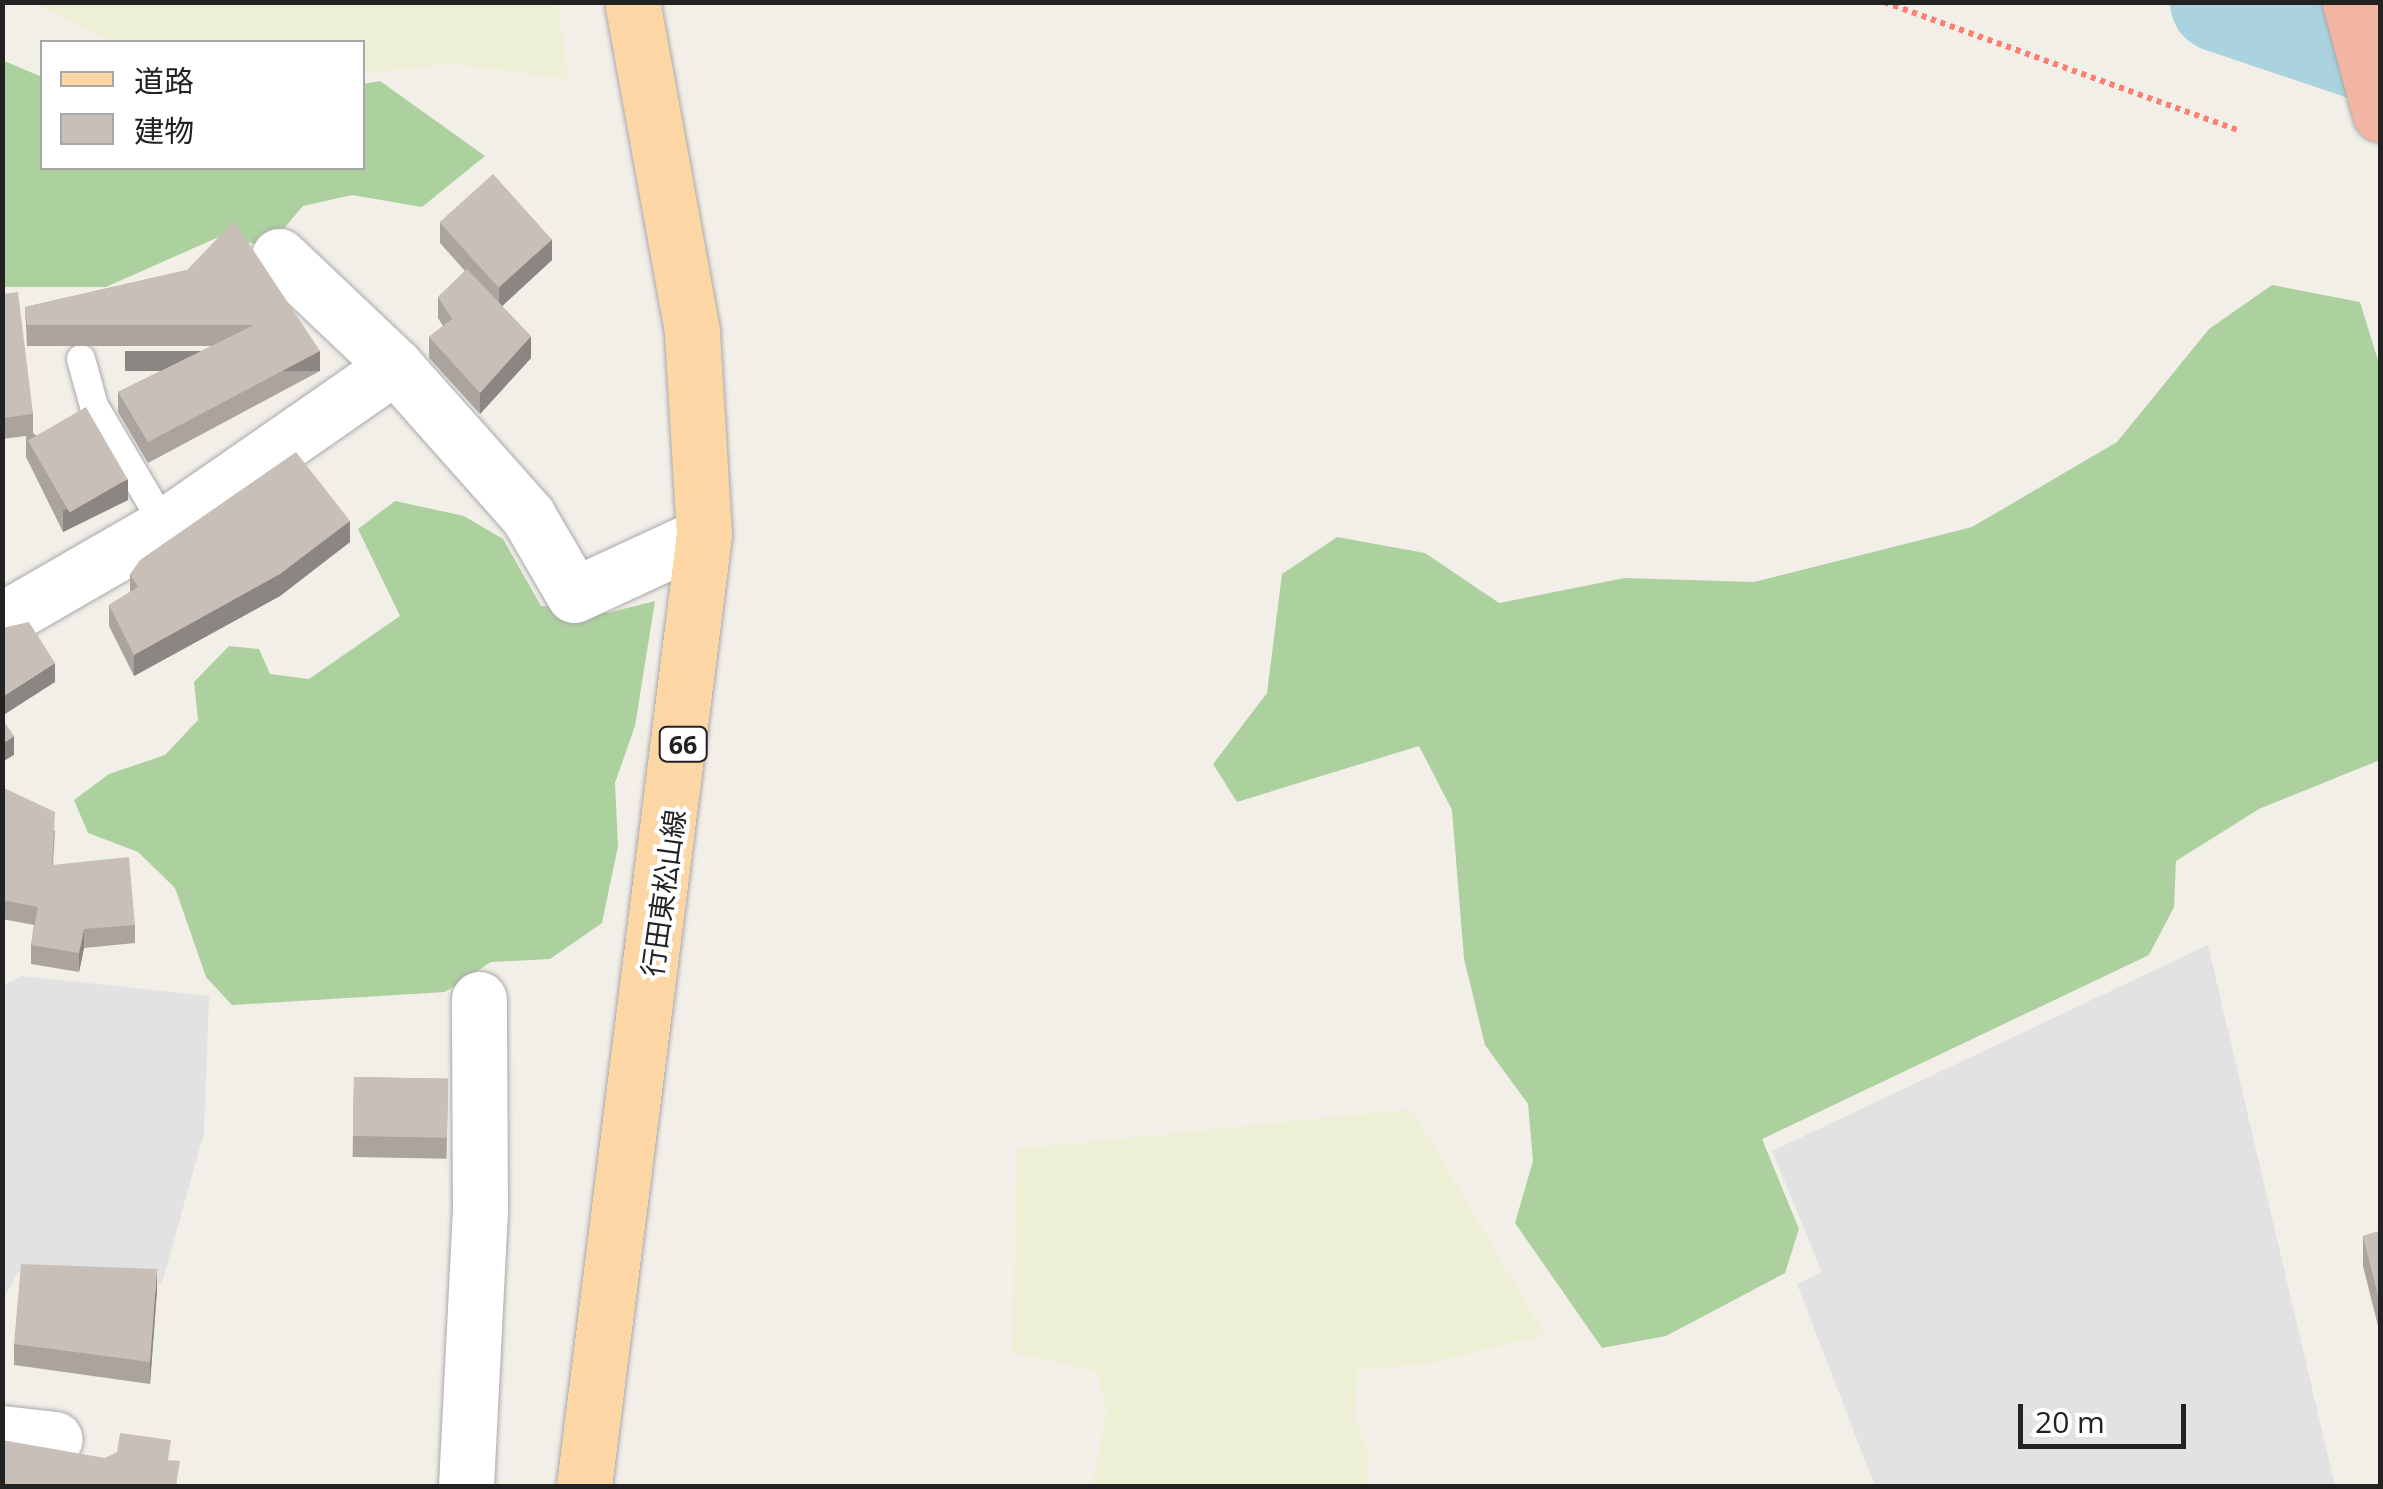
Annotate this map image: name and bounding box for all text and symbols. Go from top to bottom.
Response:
legend [40,40,365,170]
text: 道路 [134,60,194,101]
text: 建物 [134,110,194,151]
road number: 66 [658,724,708,764]
street label: 行田東松山線 [635,807,691,979]
scale bar [2023,1384,2190,1446]
text: 20 m [2035,1401,2105,1442]

